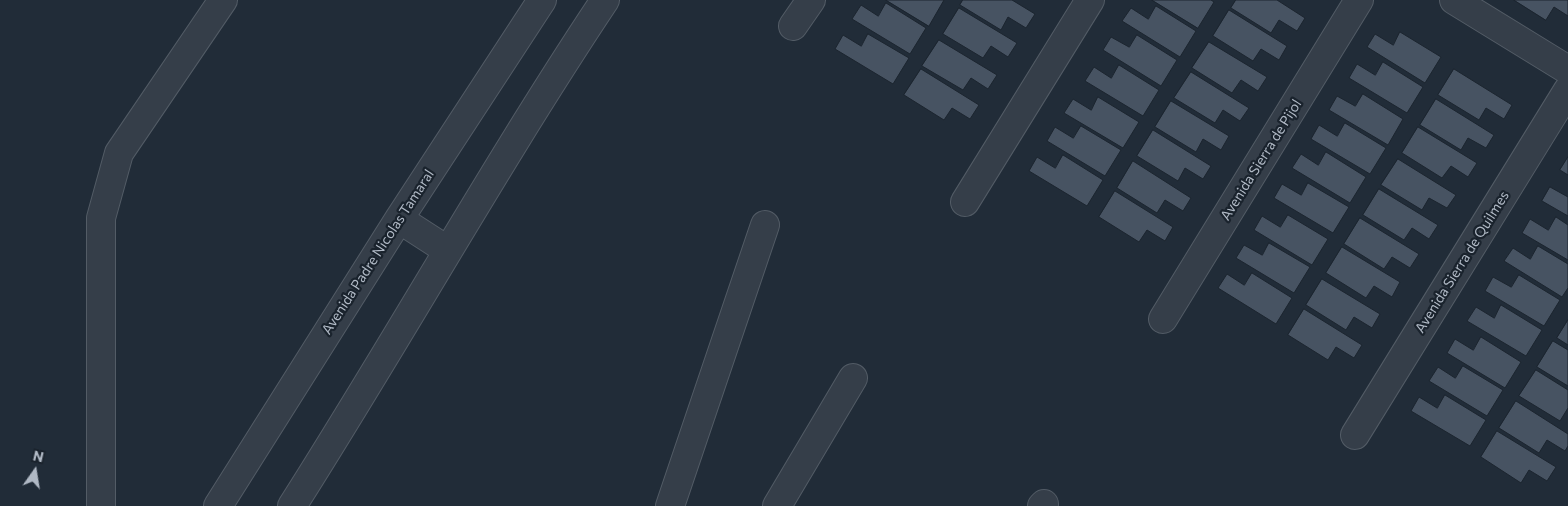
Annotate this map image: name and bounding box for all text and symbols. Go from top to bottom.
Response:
street label: Avenida Sierra de Pijol [1217,96,1305,224]
street label: Avenida Padre Nicolas Tamaral [318,166,438,338]
street label: Avenida Sierra de Quilmes [1411,188,1513,336]
north arrow [10,446,60,496]
text: N [31,446,46,465]

